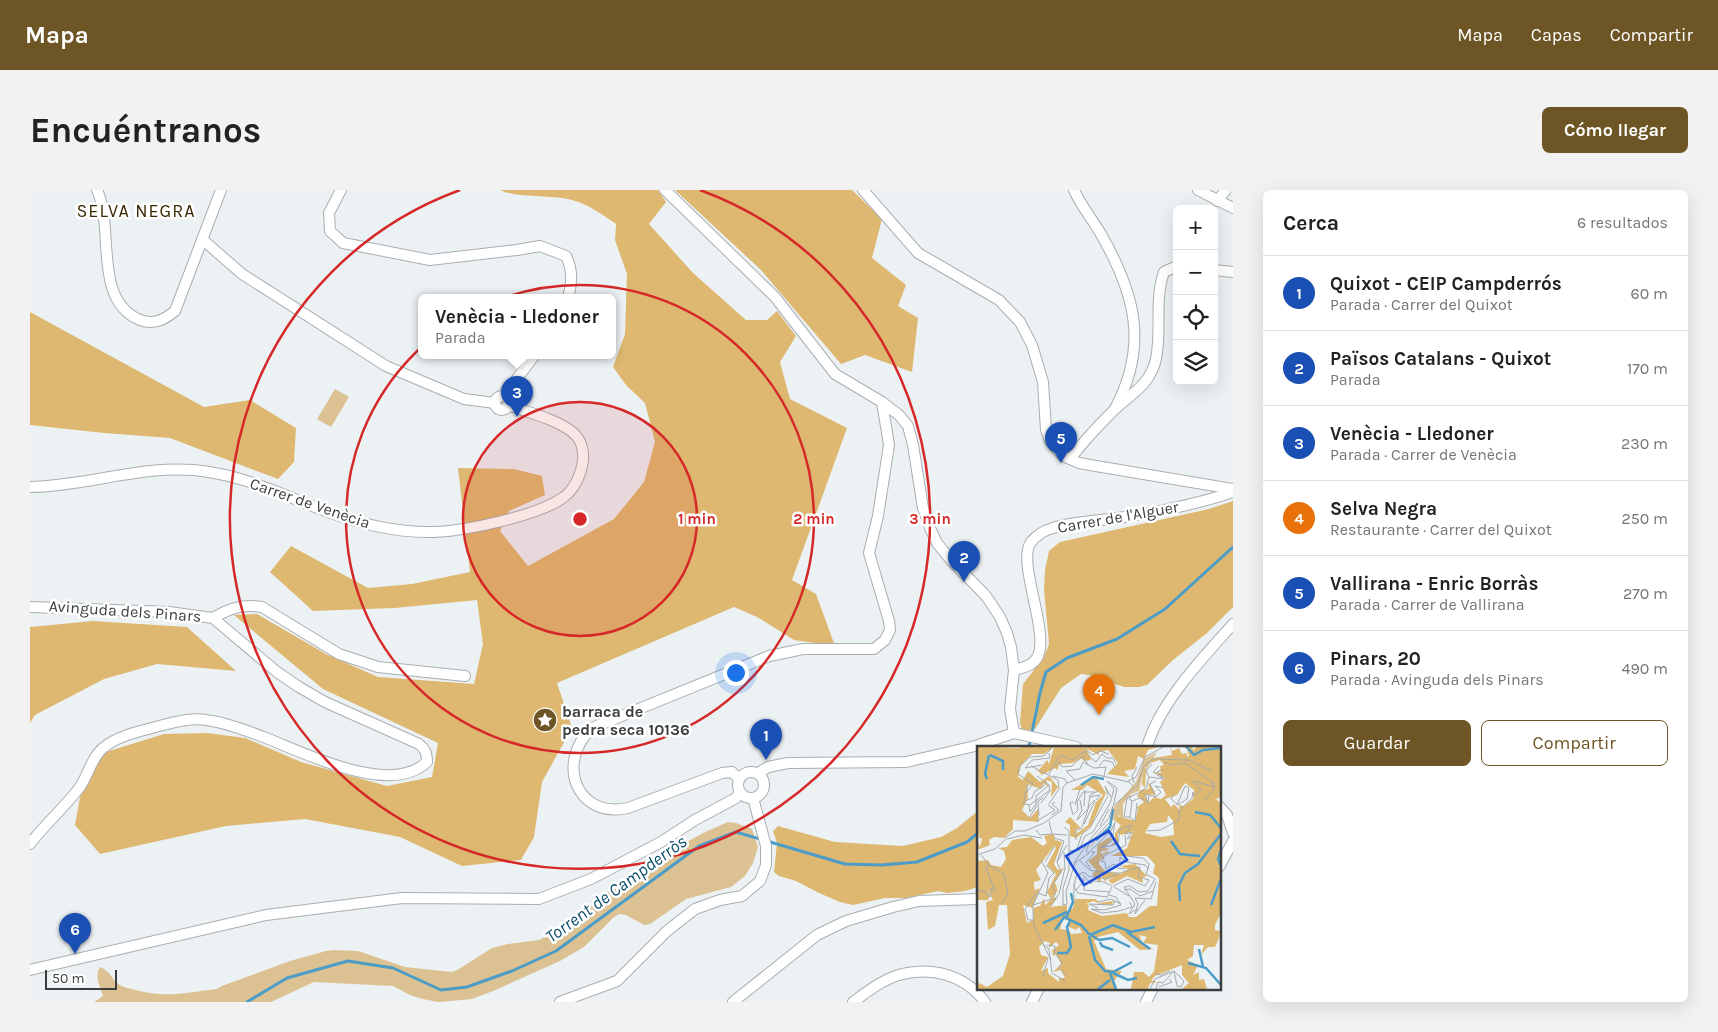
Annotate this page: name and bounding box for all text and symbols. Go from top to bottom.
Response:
text: Mapa [25,21,89,49]
text: Mapa [1457,24,1503,46]
text: Capas [1531,24,1582,46]
text: Compartir [1610,24,1693,46]
button: Cómo llegar [1542,107,1688,153]
text: Encuéntranos [30,110,261,151]
district label: SELVA NEGRA [76,200,196,222]
map controls [1173,205,1218,385]
button: + [1173,205,1218,250]
text: Cerca [1283,211,1339,235]
text: 6 resultados [1577,213,1668,232]
button: − [1173,250,1218,295]
text: Quixot - CEIP Campderrós [1330,273,1562,295]
text: 1 [1296,284,1302,303]
text: 60 m [1631,284,1668,303]
popup [418,294,616,359]
button: locate [1173,295,1218,340]
text: Parada · Carrer del Quixot [1330,295,1513,314]
text: Venècia - Lledoner [435,306,599,328]
text: Parada [435,328,486,347]
button: layers [1173,340,1218,385]
text: Països Catalans - Quixot [1330,348,1551,370]
text: 2 [1294,359,1304,378]
text: 170 m [1627,359,1668,378]
text: Parada [1330,370,1381,389]
pin: 3 [501,376,533,417]
pin: 5 [1045,422,1077,463]
text: Venècia - Lledoner [1330,423,1494,445]
text: 3 [1294,434,1304,453]
text: 230 m [1621,434,1668,453]
text: Parada · Carrer de Venècia [1330,445,1517,464]
street label: Carrer de Venècia [247,474,373,532]
street label: Carrer de l'Alguer [1056,497,1180,537]
text: Selva Negra [1330,498,1437,520]
text: 4 [1294,509,1304,528]
text: 250 m [1621,509,1668,528]
centre of rings [571,510,589,528]
text: 1 min [678,510,716,528]
text: 2 min [793,510,835,528]
text: 3 min [909,510,951,528]
text: Restaurante · Carrer del Quixot [1330,520,1552,539]
pin: 2 [948,541,980,582]
text: Vallirana - Enric Borràs [1330,573,1539,595]
text: 5 [1294,584,1304,603]
text: 270 m [1623,584,1668,603]
text: Parada · Carrer de Vallirana [1330,595,1525,614]
street label: Avinguda dels Pinars [48,596,202,626]
text: Pinars, 20 [1330,648,1421,670]
text: 6 [1294,659,1304,678]
text: 490 m [1622,659,1668,678]
your location [723,660,749,686]
text: Parada · Avinguda dels Pinars [1330,670,1544,689]
pin: 4 [1083,674,1115,715]
place label: barraca de pedra seca 10136 [562,702,690,739]
place icon: barraca de pedra seca 10136 [532,707,558,733]
pin: 1 [750,719,782,760]
button: Guardar [1283,720,1471,766]
button: Compartir [1481,720,1668,766]
inset map [977,746,1220,990]
water label: Torrent de Campderròs [541,830,691,948]
pin: 6 [59,913,91,954]
scale bar [45,967,118,990]
text: 50 m [52,970,85,987]

